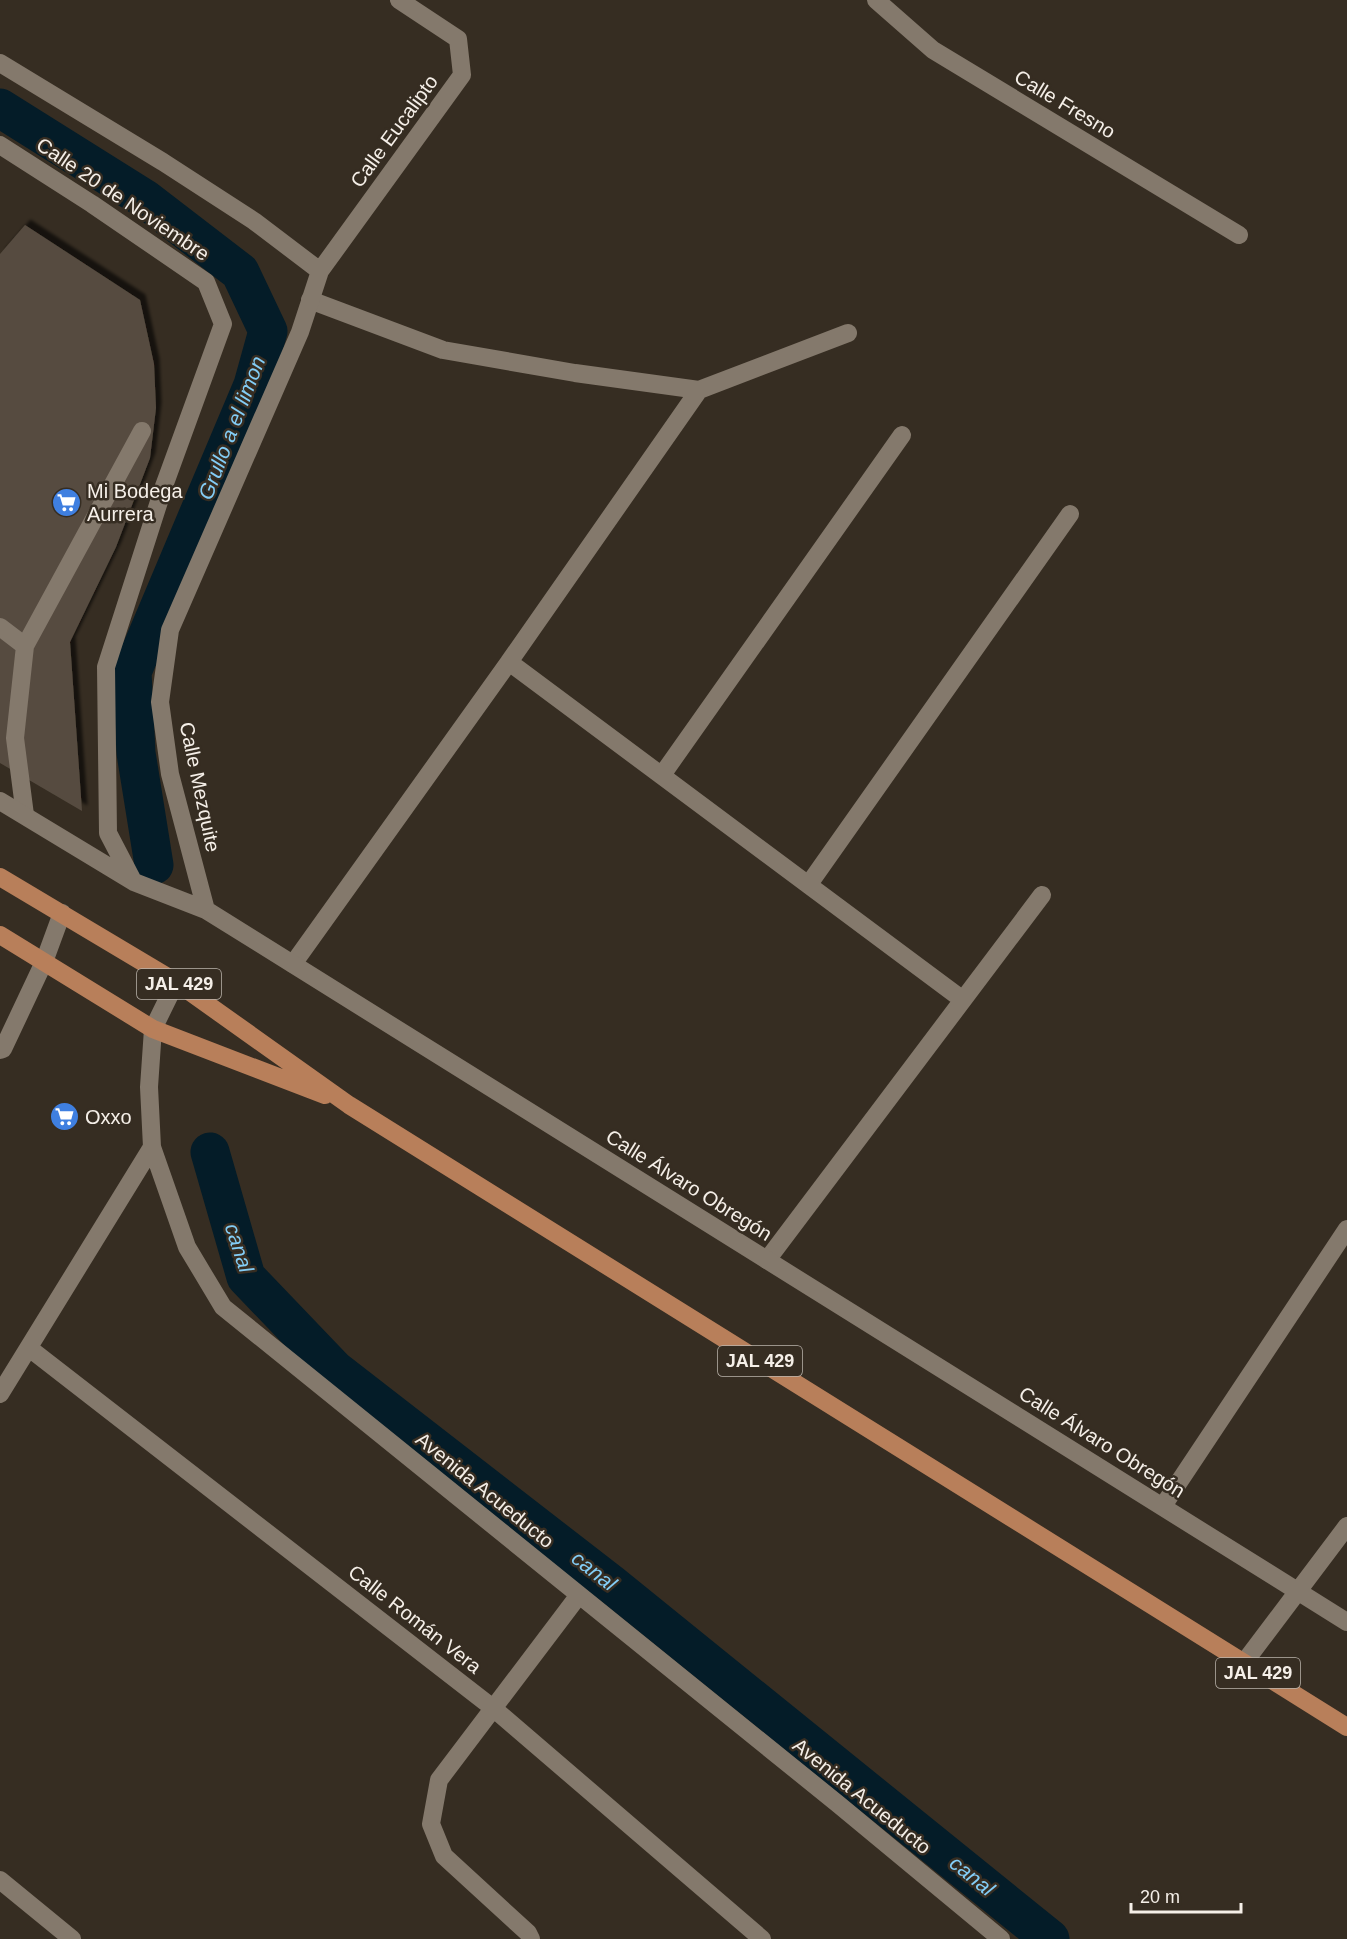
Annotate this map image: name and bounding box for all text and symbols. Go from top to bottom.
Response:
street label: Calle Fresno [1011,65,1119,143]
street label: Calle Eucalipto [346,71,442,191]
street label: Calle 20 de Noviembre [33,133,213,265]
water label: Grullo a el limon [194,353,269,503]
place label: Mi Bodega Aurrera [87,480,183,525]
supermarket icon: Mi Bodega Aurrera [50,487,82,519]
street label: Calle Mezquite [175,720,225,854]
road number: JAL 429 [137,969,221,999]
supermarket icon: Oxxo [48,1101,80,1133]
place label: Oxxo [85,1106,132,1128]
street label: Calle Álvaro Obregón [602,1125,776,1245]
water label: canal [221,1220,259,1277]
road number: JAL 429 [718,1346,802,1376]
street label: Calle Álvaro Obregón [1015,1382,1189,1502]
street label: Avenida Acueducto [412,1428,558,1552]
water label: canal [567,1546,622,1596]
street label: Calle Román Vera [344,1560,486,1678]
road number: JAL 429 [1216,1658,1300,1688]
street label: Avenida Acueducto [789,1734,935,1858]
water label: canal [946,1851,1000,1901]
scale bar [1131,1876,1240,1914]
text: 20 m [1140,1887,1180,1907]

